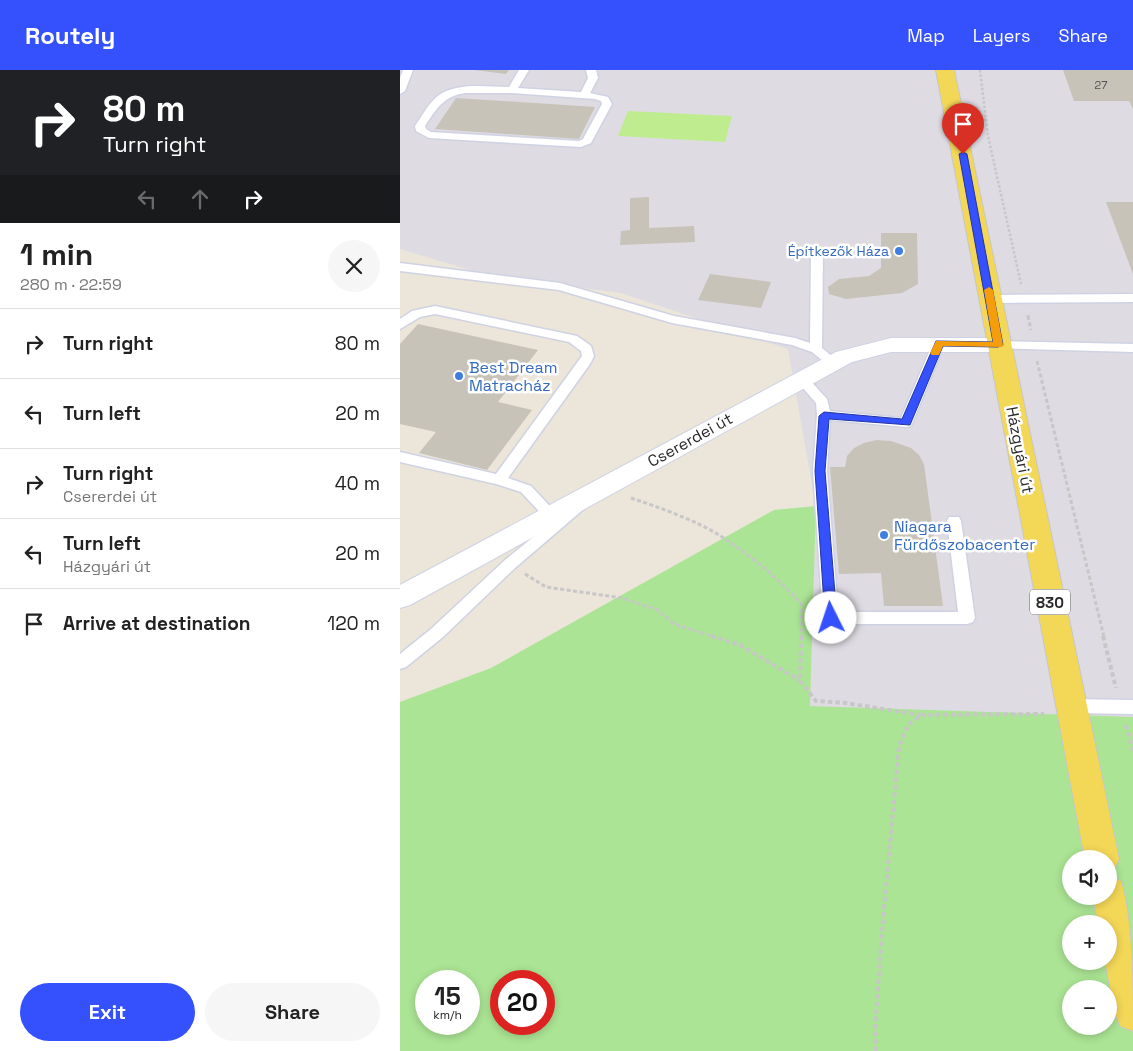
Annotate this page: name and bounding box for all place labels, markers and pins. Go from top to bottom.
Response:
pin [942,103,984,154]
place label: Építkezők Háza [788,242,889,260]
marker: Építkezők Háza [893,245,905,257]
place label: Best Dream Matracház [469,357,558,396]
marker: Best Dream Matracház [453,370,465,382]
place label: Niagara Fürdőszobacenter [894,516,1035,555]
marker: Niagara Fürdőszobacenter [878,529,890,541]

